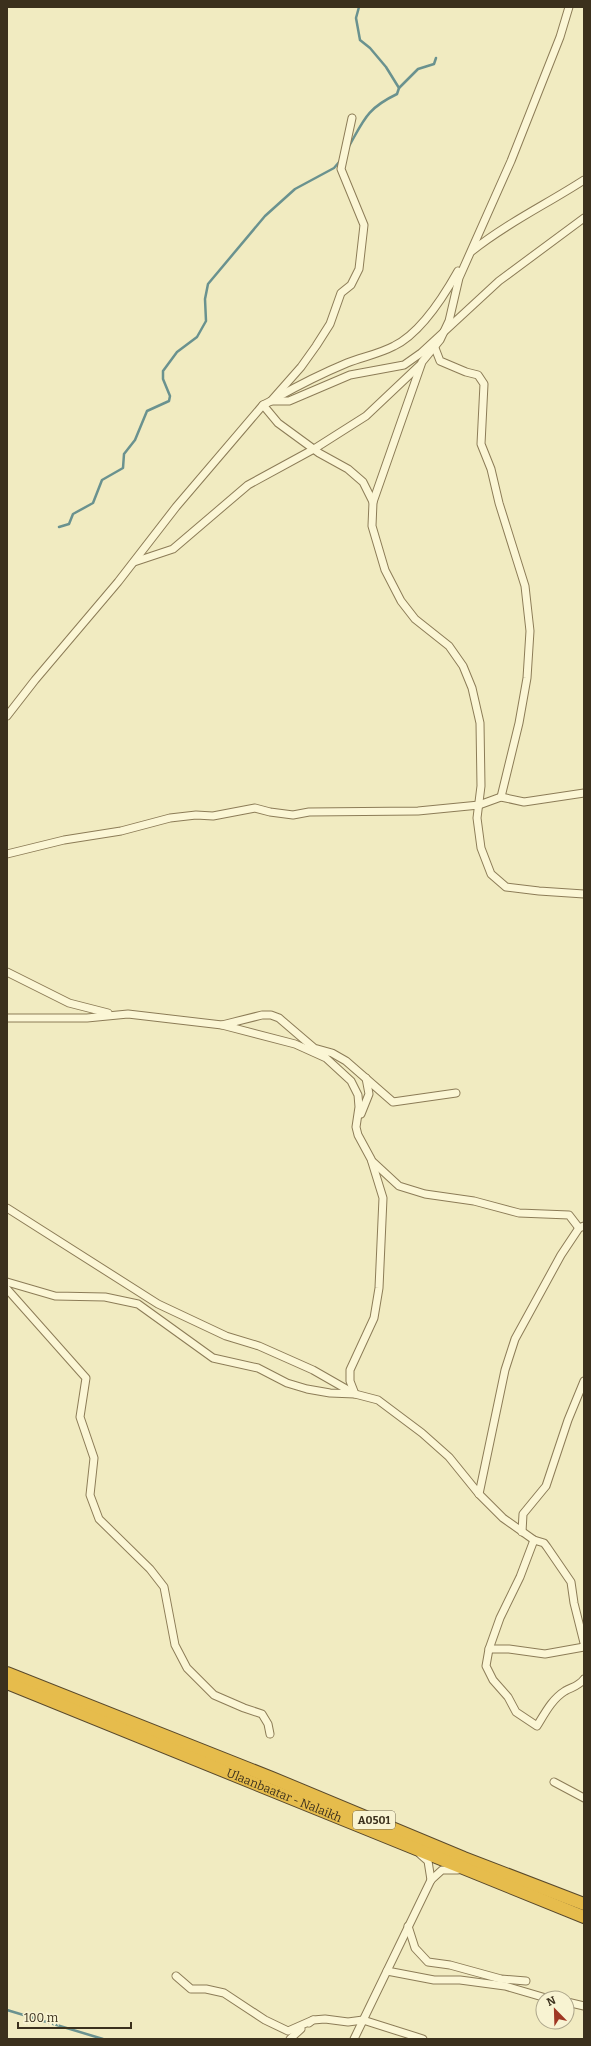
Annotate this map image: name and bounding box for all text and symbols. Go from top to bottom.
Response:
street label: Ulaanbaatar - Nalaikh [224,1766,344,1825]
road number: A0501 [353,1811,395,1829]
north arrow [535,1990,575,2030]
text: N [545,1993,558,2009]
scale bar [18,2004,131,2030]
text: 100 m [24,2011,59,2025]

